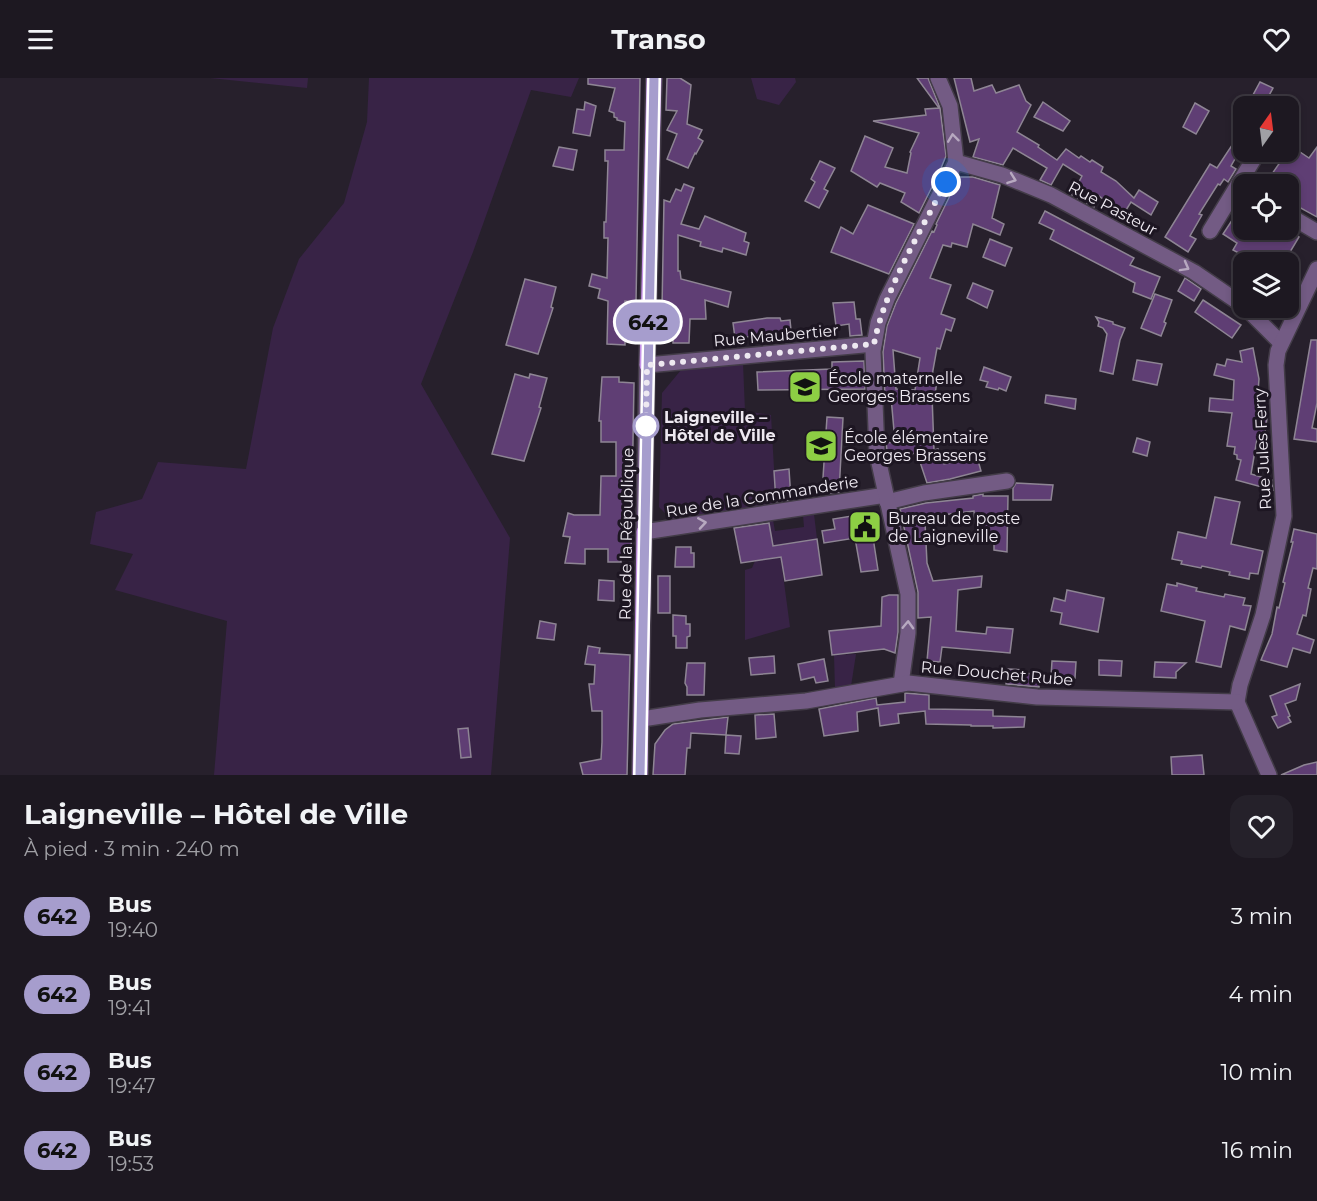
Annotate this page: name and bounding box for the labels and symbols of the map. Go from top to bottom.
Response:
north arrow [1233,96,1299,162]
one-way arrow [947,133,960,142]
your location [931,167,961,197]
one-way arrow [1006,171,1017,184]
street label: Rue Pasteur [1065,177,1160,240]
one-way arrow [1179,260,1190,271]
line badge: 642 [614,302,682,342]
street label: Rue Maubertier [713,321,839,350]
school or university icon: École maternelle Georges Brassens [787,369,823,405]
place label: École maternelle Georges Brassens [828,369,970,406]
street label: Rue Jules Ferry [1250,387,1275,510]
place label: Laigneville – Hôtel de Ville [664,408,776,445]
marker: Laigneville – Hôtel de Ville [633,413,659,439]
school or university icon: École élémentaire Georges Brassens [803,428,839,464]
place label: École élémentaire Georges Brassens [844,428,989,465]
street label: Rue de la République [615,448,638,620]
street label: Rue de la Commanderie [664,472,860,521]
public building icon: Bureau de poste de Laigneville [847,509,883,545]
place label: Bureau de poste de Laigneville [888,509,1020,546]
one-way arrow [698,517,707,529]
one-way arrow [901,621,914,630]
street label: Rue Douchet Rube [920,657,1074,690]

